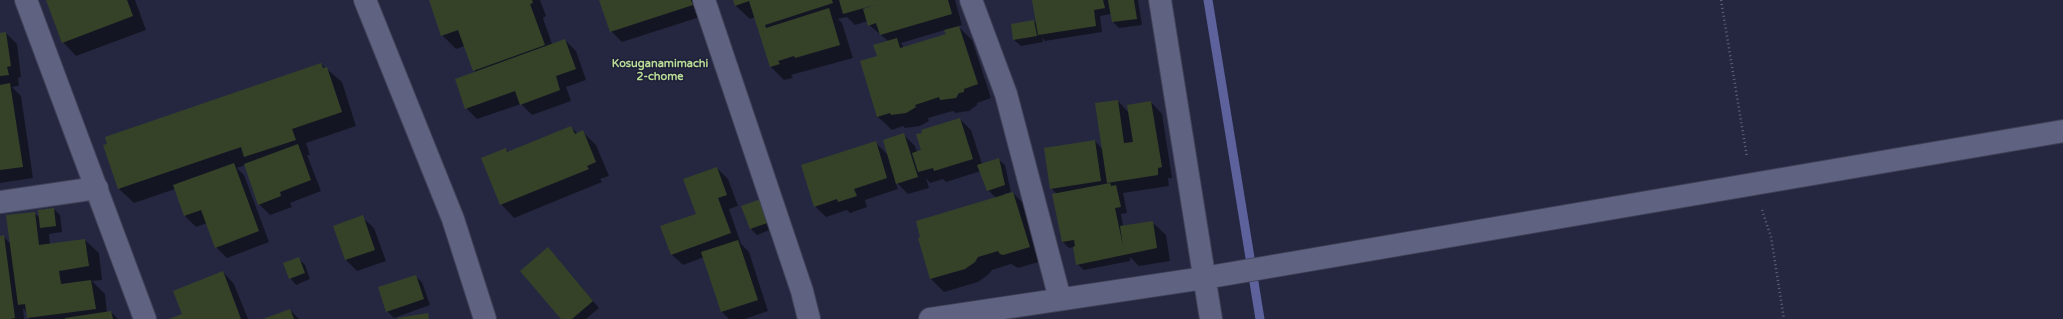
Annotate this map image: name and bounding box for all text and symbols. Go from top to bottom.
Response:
district label: Kosuganamimachi 2-chome [612,57,708,83]

